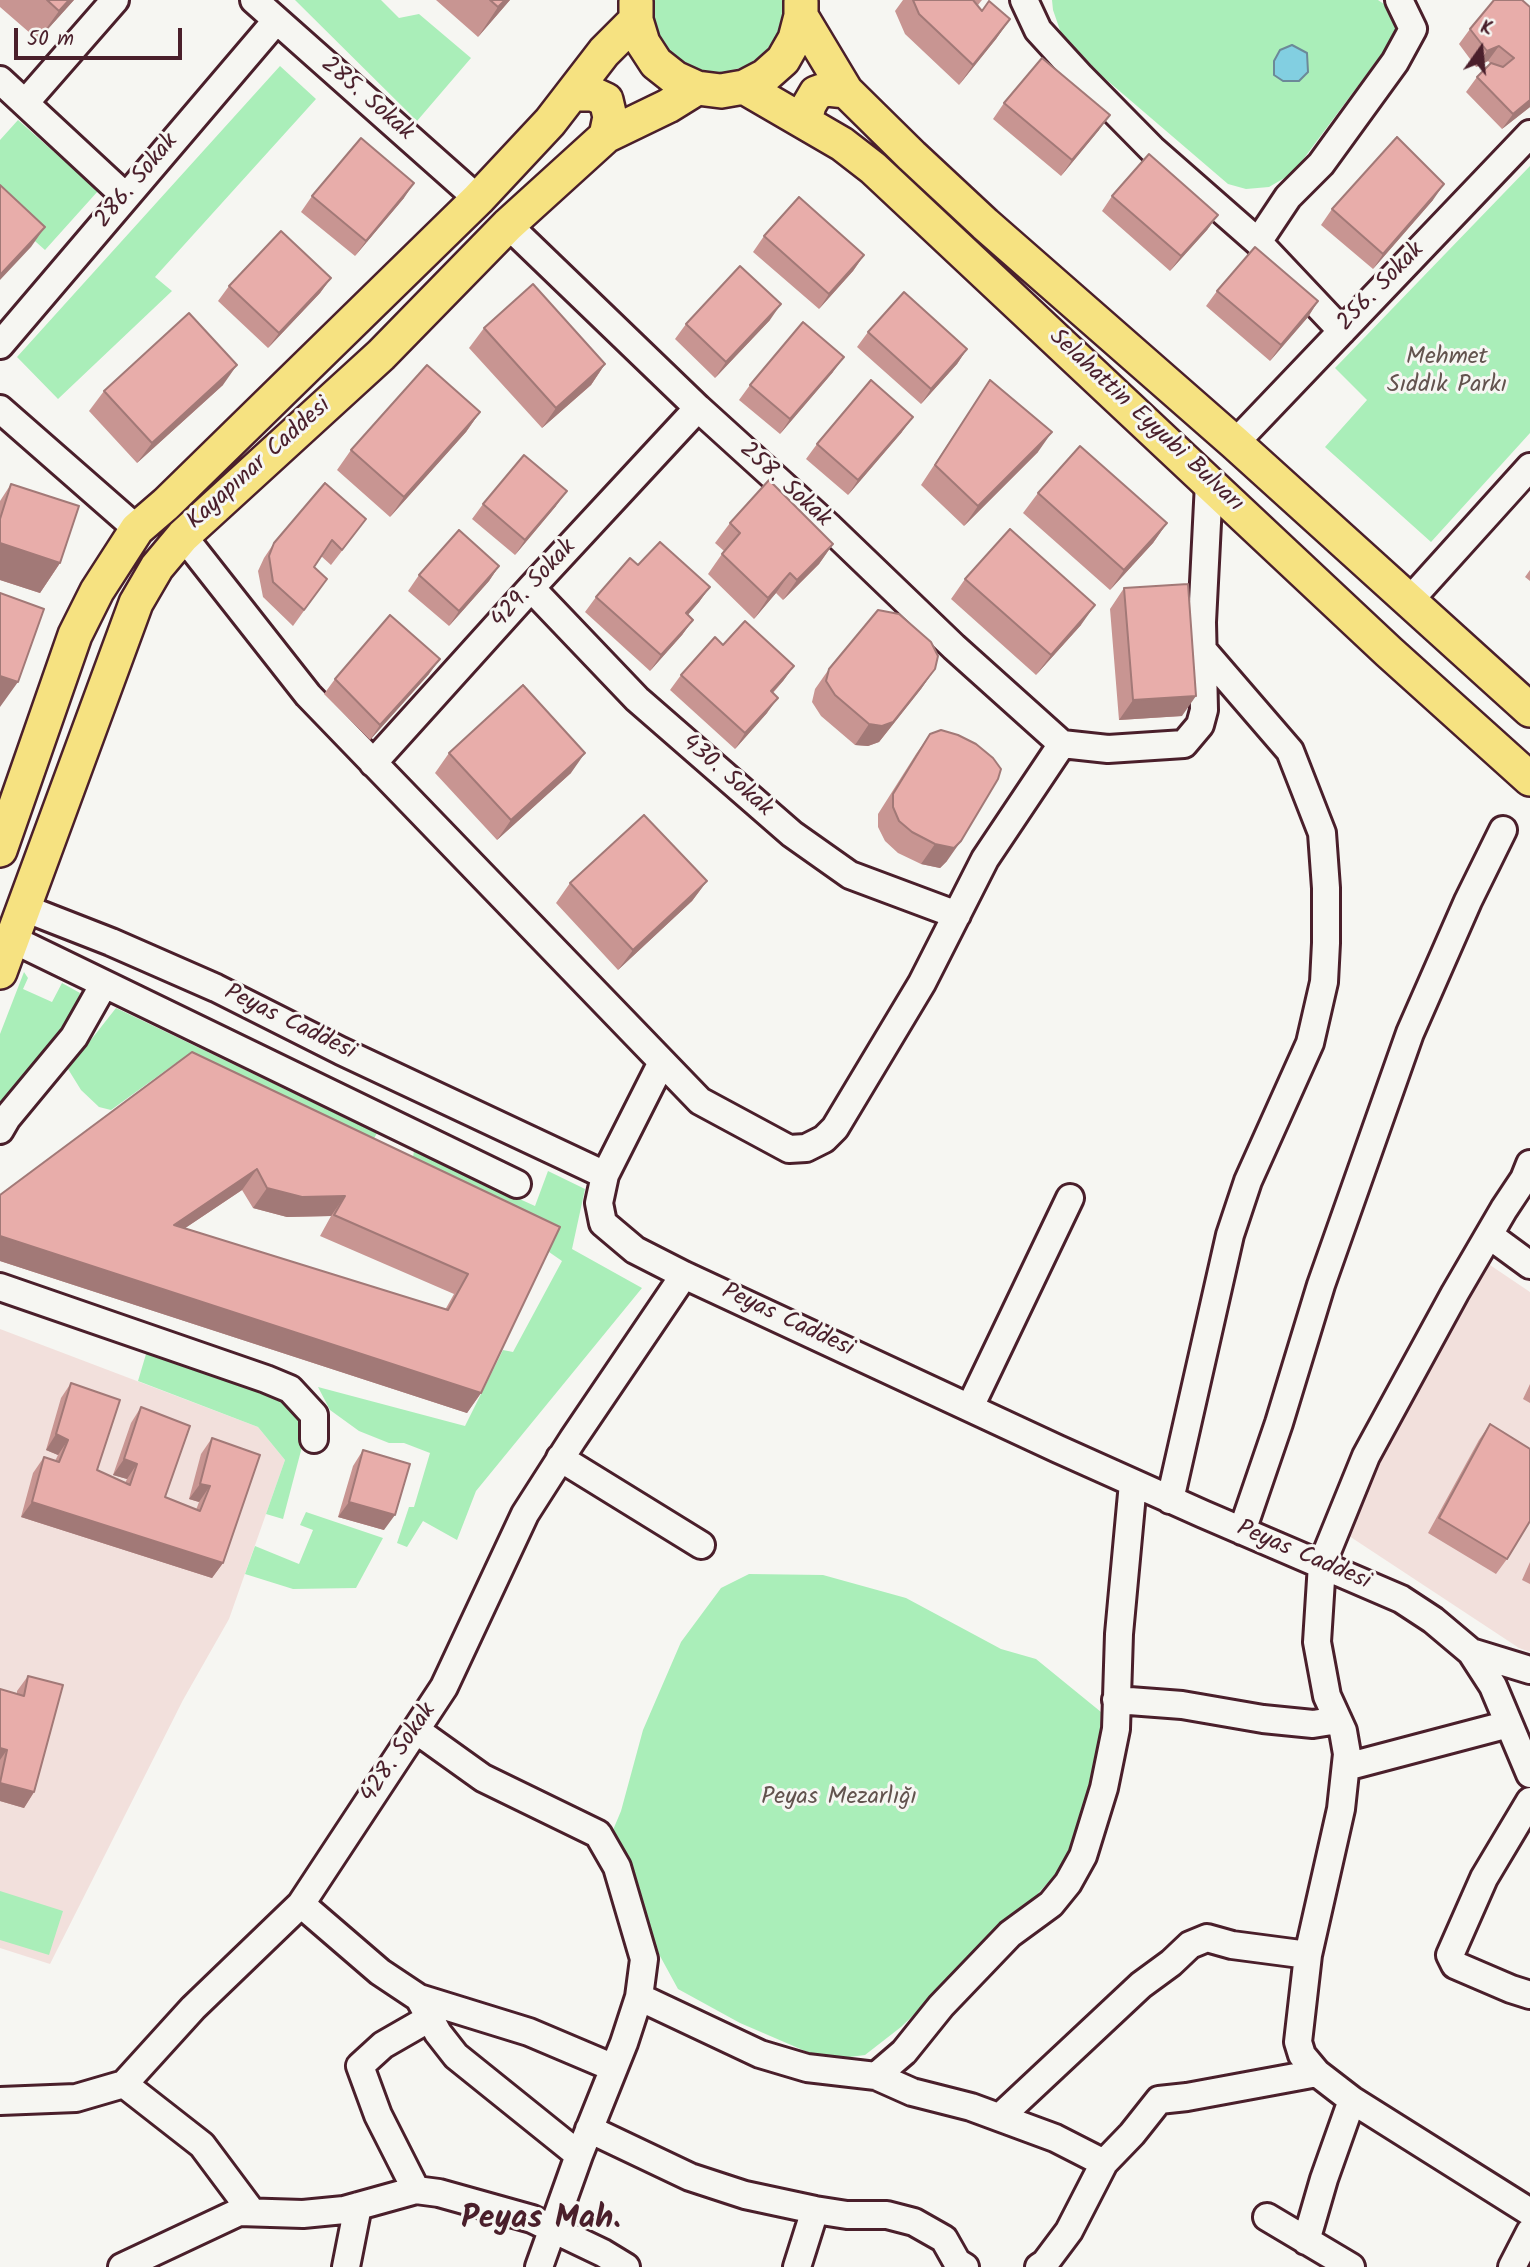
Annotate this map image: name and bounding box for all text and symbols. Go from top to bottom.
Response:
text: K [1477,13,1496,45]
scale bar [18,14,186,58]
north arrow [1446,14,1516,84]
text: 50 m [27,23,74,56]
street label: 285. Sokak [314,52,418,148]
street label: 286. Sokak [90,129,186,235]
street label: 256. Sokak [1332,237,1432,339]
street label: Selahattin Eyyubi Bulvarı [1042,324,1248,520]
park label: Mehmet Sıddık Parkı [1387,345,1507,401]
street label: Kayapınar Caddesi [182,393,338,537]
street label: 258. Sokak [732,437,836,535]
street label: 429. Sokak [486,534,584,636]
street label: 430. Sokak [674,730,778,824]
street label: Peyas Caddesi [219,980,359,1068]
street label: Peyas Caddesi [716,1279,858,1365]
street label: Peyas Caddesi [1232,1516,1374,1598]
street label: 428. Sokak [356,1699,444,1809]
park label: Peyas Mezarlığı [761,1785,917,1813]
district label: Peyas Mah. [461,2203,621,2241]

